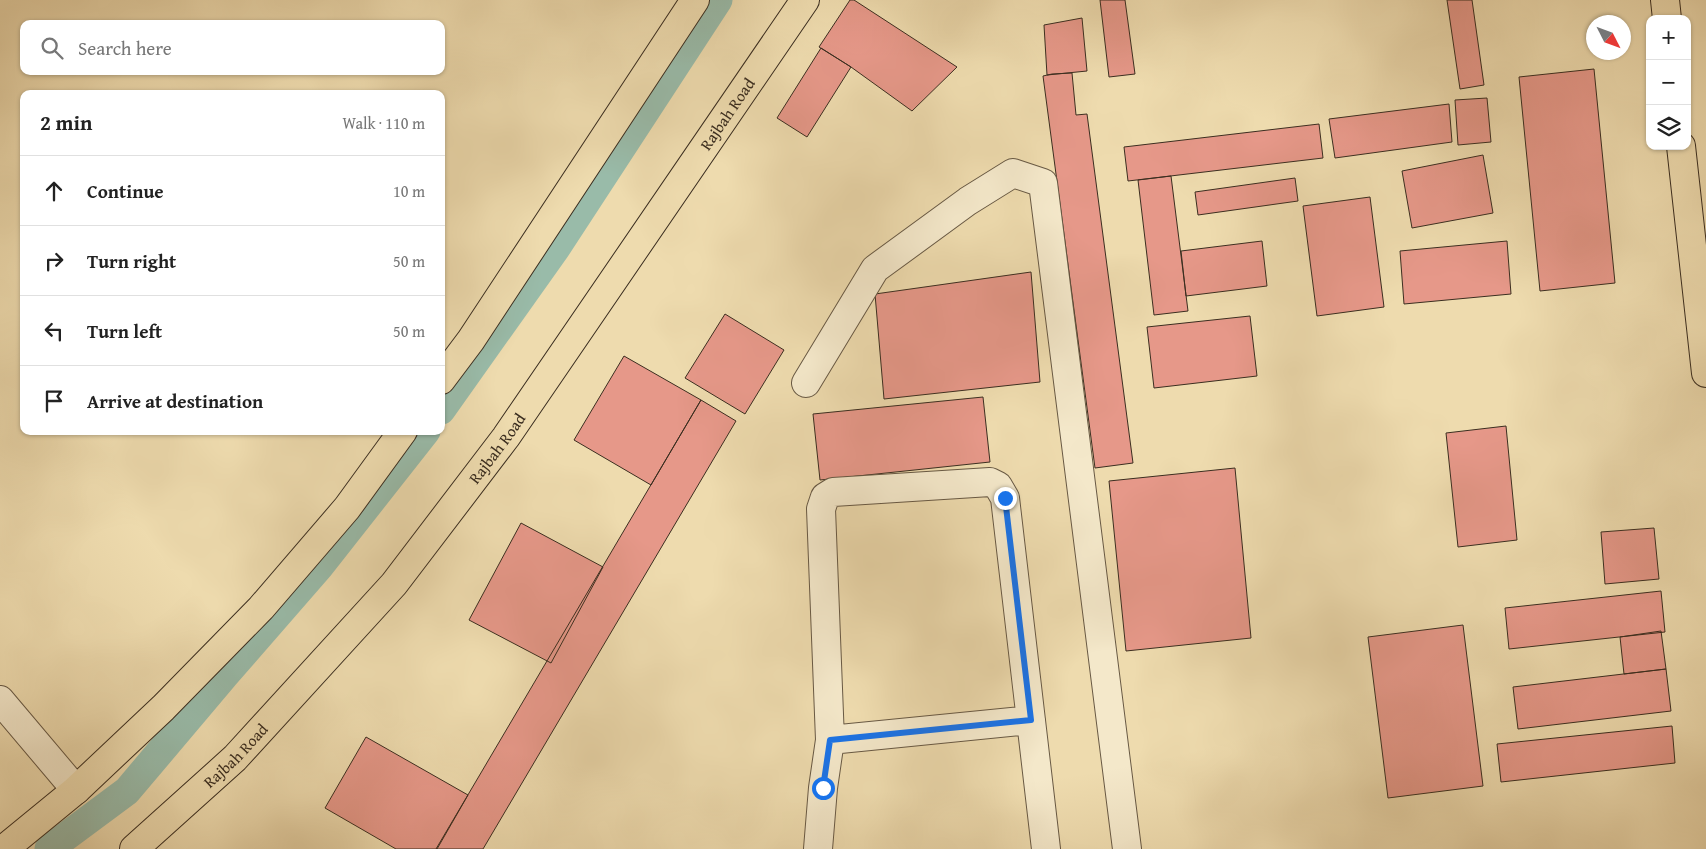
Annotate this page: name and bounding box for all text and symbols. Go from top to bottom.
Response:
north arrow [1586,15,1631,60]
map controls [1646,15,1691,150]
button: + [1646,15,1691,60]
search box [20,20,445,75]
icon: search [38,34,66,62]
text: Search here [78,34,172,62]
button: − [1646,60,1691,105]
street label: Rajbah Road [694,72,761,155]
button: layers [1646,105,1691,150]
text: 2 min [40,107,92,138]
text: Walk · 110 m [342,111,425,135]
icon: ahead [40,177,68,205]
text: Continue [87,177,164,205]
text: 10 m [393,179,425,203]
icon: right [40,247,68,275]
text: Turn right [87,247,176,275]
text: 50 m [393,249,425,273]
icon: left [40,317,68,345]
text: Turn left [87,317,162,345]
text: 50 m [393,319,425,343]
icon: arrive [40,387,68,415]
text: Arrive at destination [87,387,263,415]
street label: Rajbah Road [463,408,531,489]
route end [994,487,1017,510]
street label: Rajbah Road [198,717,274,793]
route start [812,777,835,800]

